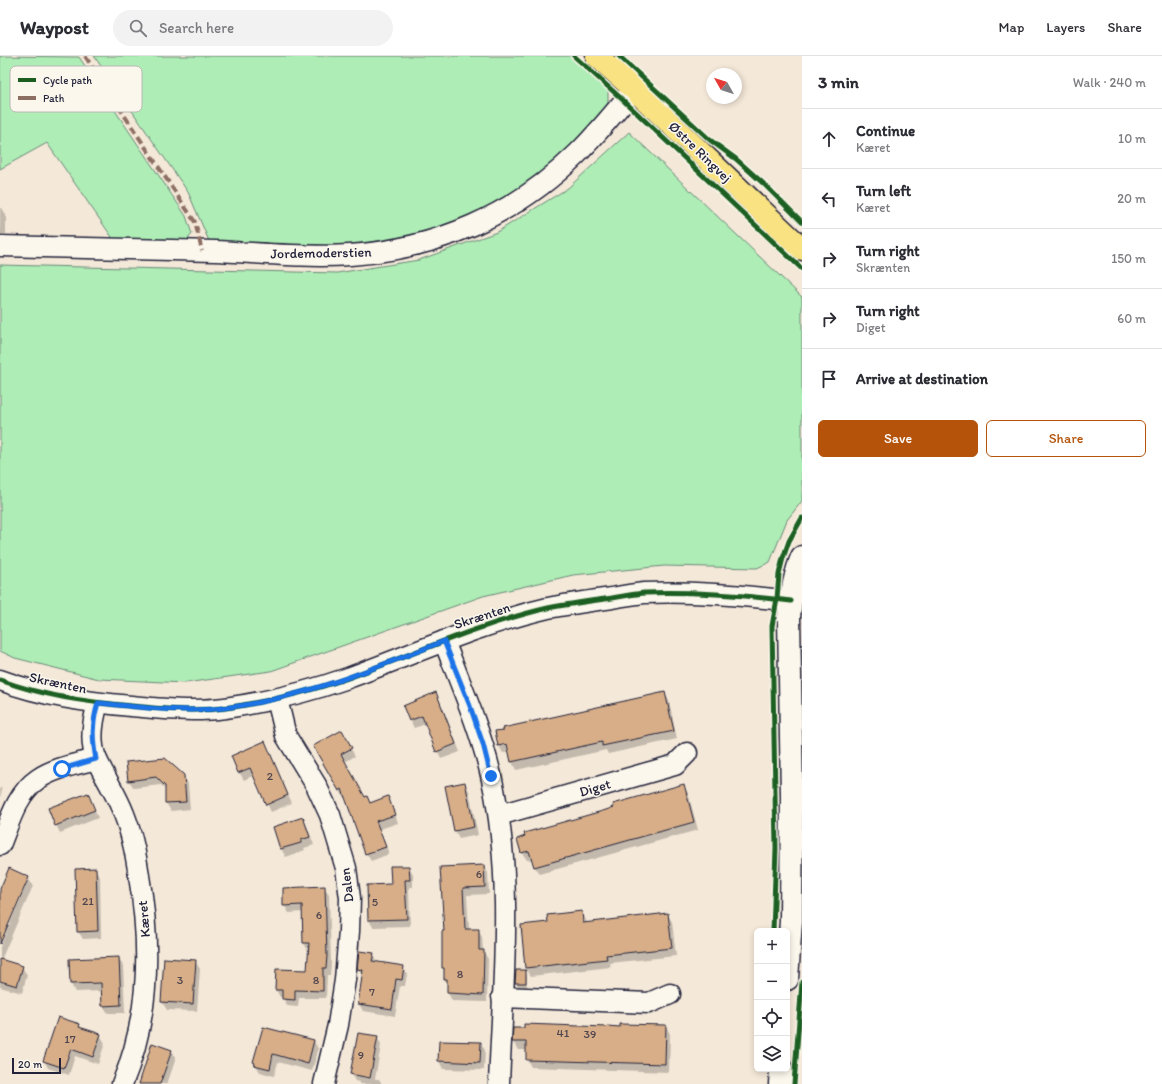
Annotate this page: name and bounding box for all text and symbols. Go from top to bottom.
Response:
search box [113,10,393,46]
text: Waypost [20,16,89,39]
icon: search [127,17,149,39]
text: Search here [159,19,234,37]
text: Map [999,19,1024,36]
text: Layers [1046,19,1085,36]
text: Share [1107,19,1142,36]
legend [10,66,142,112]
north arrow [706,68,742,104]
text: 3 min [818,72,859,92]
text: Cycle path [43,74,92,87]
text: Walk · 240 m [1073,75,1146,90]
text: Path [43,92,65,105]
street label: Østre Ringvej [665,118,735,186]
text: Continue [856,122,915,140]
icon: ahead [818,128,840,150]
text: 10 m [1118,131,1146,146]
text: Kæret [856,140,890,155]
text: Turn left [856,182,911,200]
icon: left [818,188,840,210]
text: 20 m [1117,191,1146,206]
text: Kæret [856,200,890,215]
text: Turn right [856,242,920,260]
street label: Jordemoderstien [270,244,372,262]
icon: right [818,248,840,270]
text: 150 m [1111,251,1146,266]
text: Skrænten [856,260,910,275]
text: Turn right [856,302,920,320]
icon: right [818,308,840,330]
text: 60 m [1117,311,1146,326]
text: Diget [856,320,886,335]
icon: arrive [818,368,840,390]
text: Arrive at destination [856,370,988,388]
button: Save [818,420,978,457]
button: Share [986,420,1146,457]
street label: Skrænten [452,599,513,633]
street label: Skrænten [28,669,89,697]
route start [53,760,71,778]
route end [482,767,500,785]
house number: 2 [267,769,274,783]
street label: Diget [577,775,613,801]
street label: Dalen [336,866,358,903]
house number: 6 [476,867,482,881]
house number: 21 [82,894,94,908]
house number: 5 [372,895,378,909]
street label: Kæret [134,900,154,938]
house number: 6 [316,908,322,922]
map controls [754,928,790,1072]
button: + [754,928,790,964]
button: − [754,964,790,1000]
house number: 8 [457,967,464,981]
house number: 3 [177,973,184,987]
house number: 8 [313,973,320,987]
house number: 7 [369,985,375,999]
button: locate [754,1000,790,1036]
house number: 41 [557,1026,570,1040]
house number: 39 [584,1027,596,1041]
house number: 17 [64,1032,76,1046]
button: layers [754,1036,790,1072]
house number: 9 [358,1048,364,1062]
scale bar [12,1056,61,1075]
text: 20 m [18,1058,42,1071]

